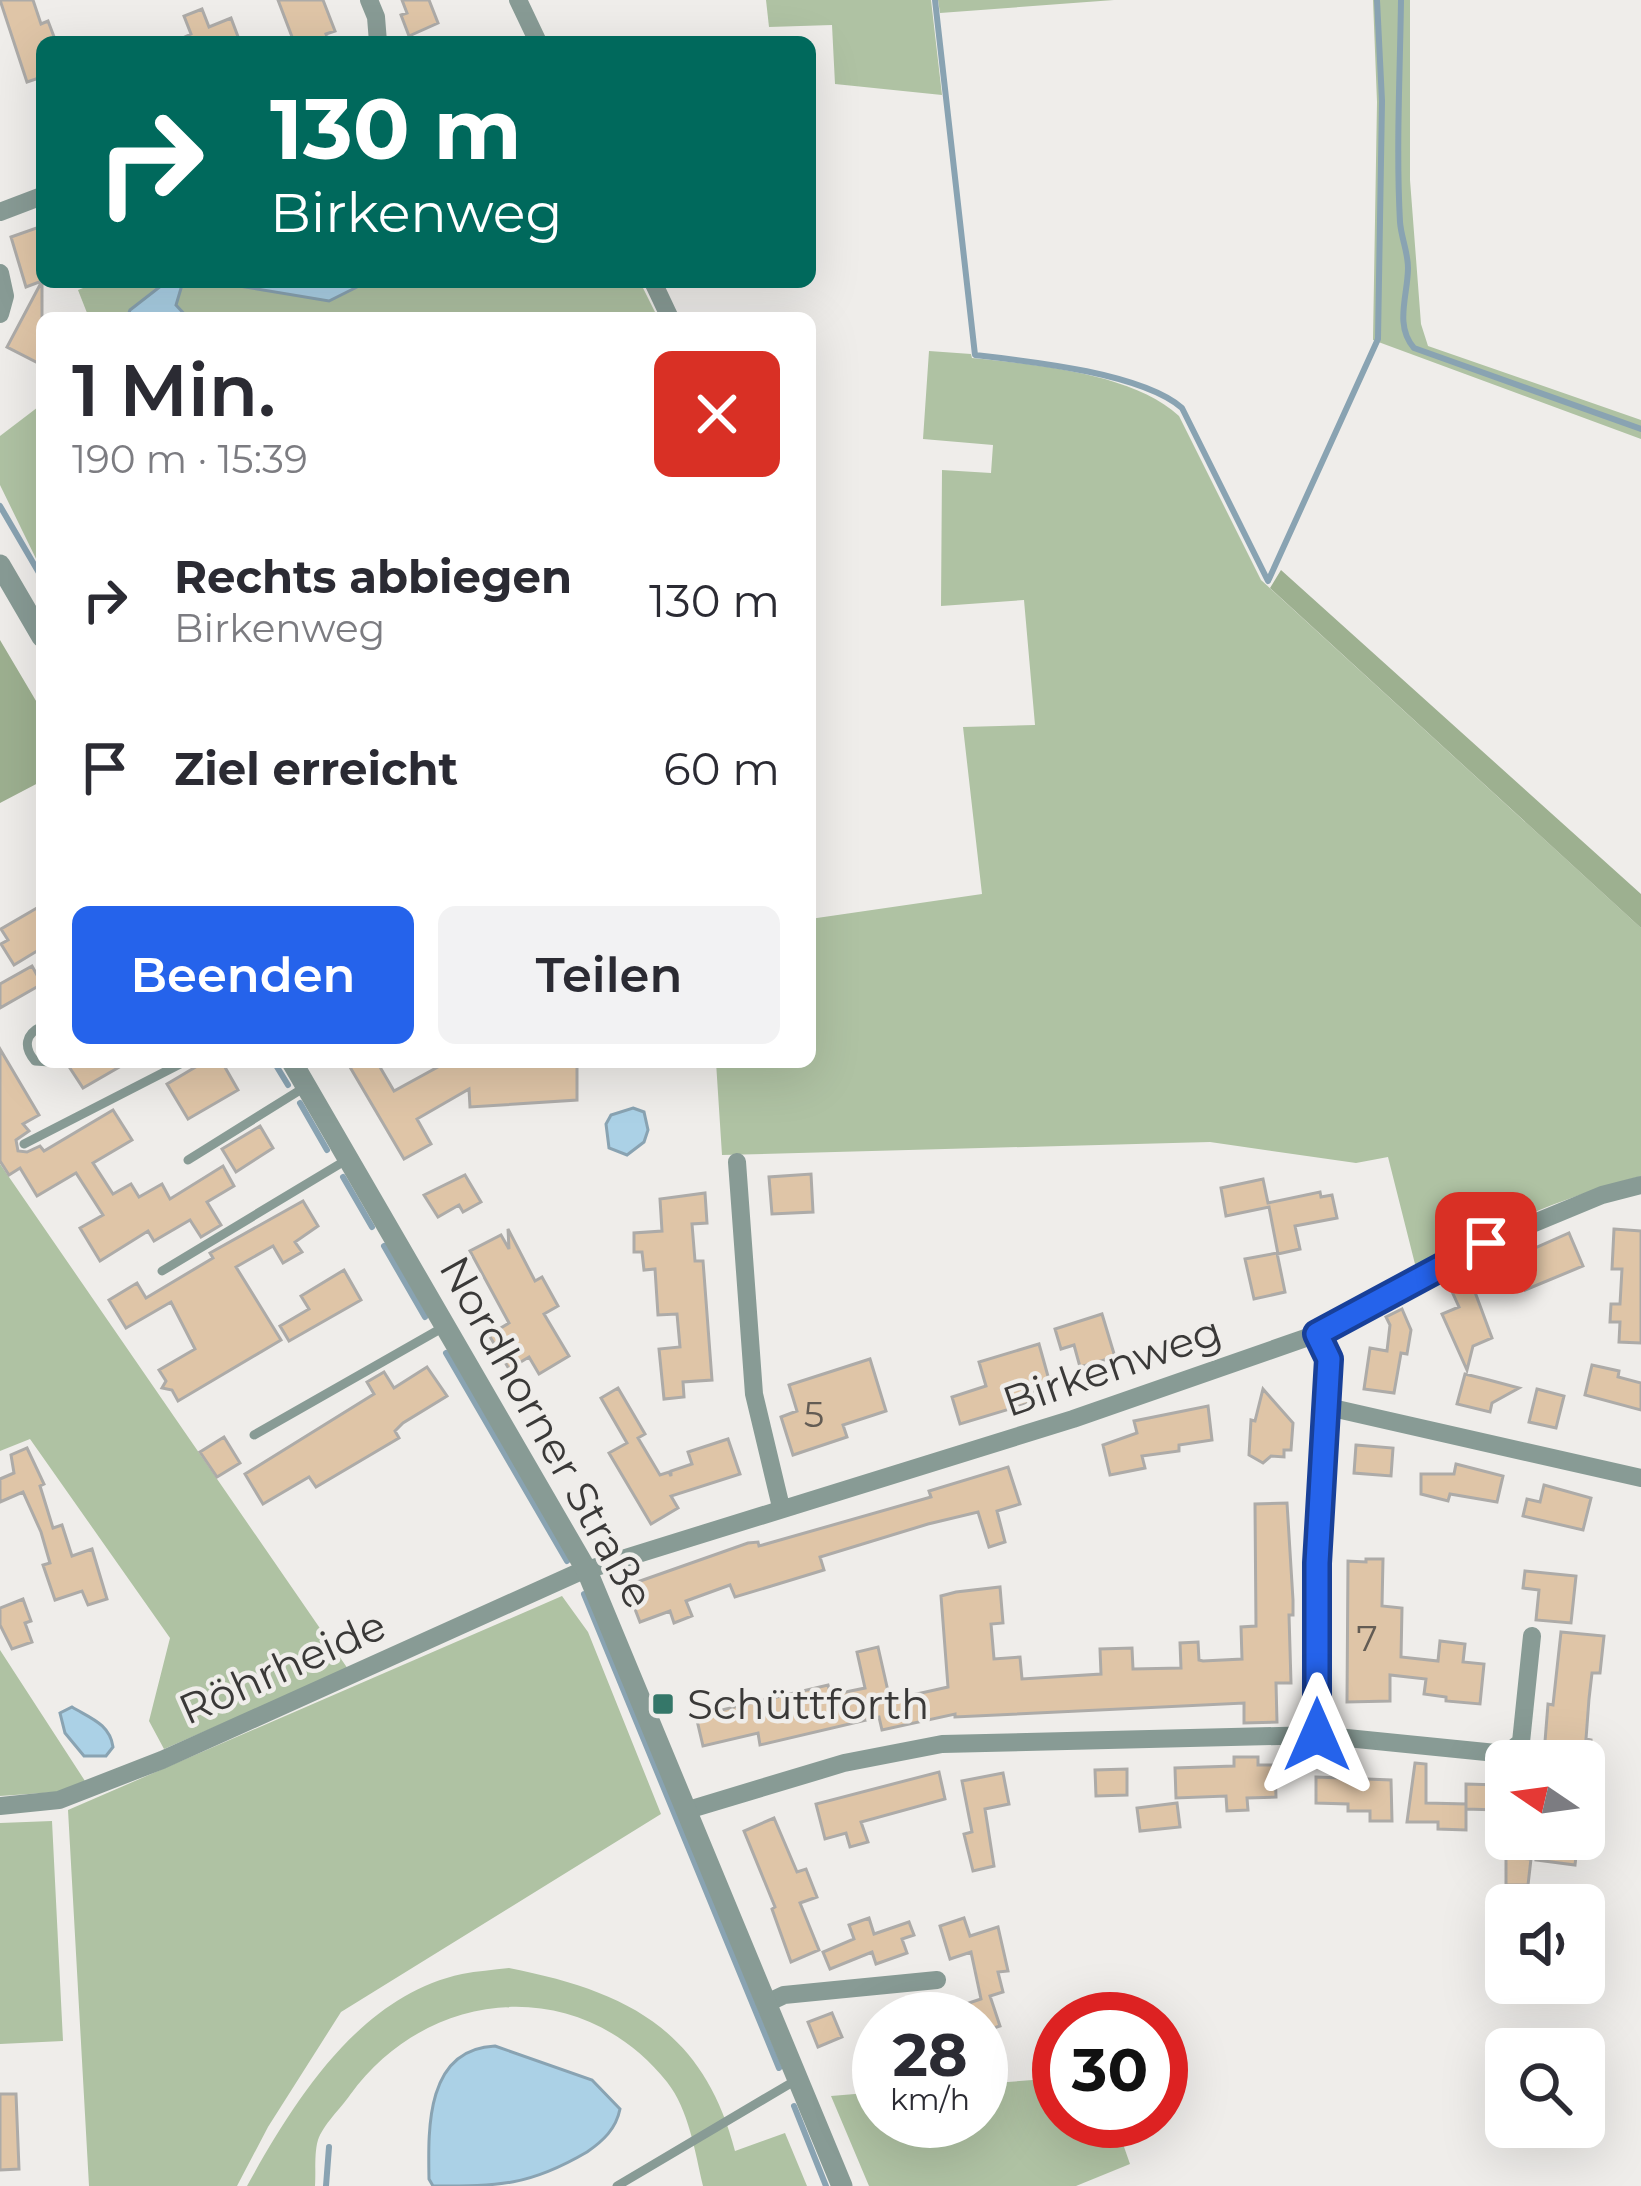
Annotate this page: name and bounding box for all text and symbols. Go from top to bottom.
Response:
text: 130 m [270,78,522,180]
icon: right [72,84,228,240]
text: Birkenweg [270,180,562,246]
text: 1 Min. [72,346,276,434]
button: close [654,351,780,477]
text: 190 m · 15:39 [72,435,308,483]
text: Rechts abbiegen [174,549,572,604]
icon: right [72,567,138,633]
text: 130 m [649,573,780,628]
text: Birkenweg [174,604,385,652]
icon: arrive [72,735,138,801]
text: Ziel erreicht [174,741,458,796]
text: 60 m [663,741,780,796]
button: Beenden [72,906,414,1044]
button: Teilen [438,906,780,1044]
pin [1435,1192,1537,1294]
icon: arrive [1453,1210,1519,1276]
street label: Nordhorner Straße [429,1247,665,1617]
street label: Birkenweg [996,1304,1228,1428]
house number: 5 [804,1392,824,1436]
street label: Röhrheide [171,1598,393,1736]
house number: 7 [1356,1616,1378,1660]
position arrow [1254,1672,1380,1798]
place label: Schüttforth [687,1678,929,1730]
marker: Schüttforth [650,1691,676,1717]
north arrow [1485,1740,1605,1860]
map controls [1485,1740,1605,2148]
button: sound [1485,1884,1605,2004]
speed limit sign: 30 [1032,1992,1188,2148]
text: 28 [893,2018,968,2091]
button: search [1485,2028,1605,2148]
text: km/h [890,2081,970,2118]

